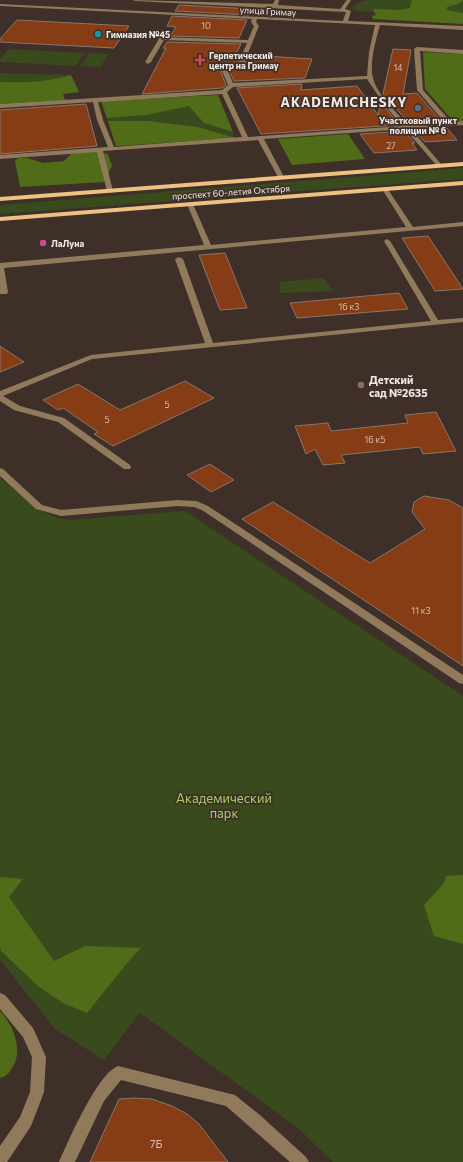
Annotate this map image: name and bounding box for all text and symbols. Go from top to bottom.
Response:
street label: улица Гримау [239,4,297,18]
house number: 10 [201,20,211,31]
marker: Гимназия №45 [93,29,103,39]
place label: Гимназия №45 [106,29,170,40]
place label: Герпетический центр на Гримау [209,50,279,71]
marker: Герпетический центр на Гримау [194,54,206,66]
house number: 14 [393,62,403,73]
district label: AKADEMICHESKY [281,94,407,110]
marker: Участковый пункт полиции № 6 [413,103,423,113]
place label: Участковый пункт полиции № 6 [379,115,458,136]
house number: 27 [386,140,396,151]
street label: проспект 60-летия Октября [172,182,291,202]
marker: ЛаЛуна [38,238,48,248]
place label: ЛаЛуна [51,238,84,249]
house number: 16 к3 [339,301,359,312]
place label: Детский сад №2635 [369,373,428,399]
marker: Детский сад №2635 [356,380,366,390]
house number: 5 [164,399,170,410]
house number: 5 [104,414,110,425]
house number: 16 к5 [364,434,386,445]
house number: 11 к3 [411,605,431,616]
park label: Академический парк [176,790,272,821]
house number: 7Б [150,1137,162,1150]

